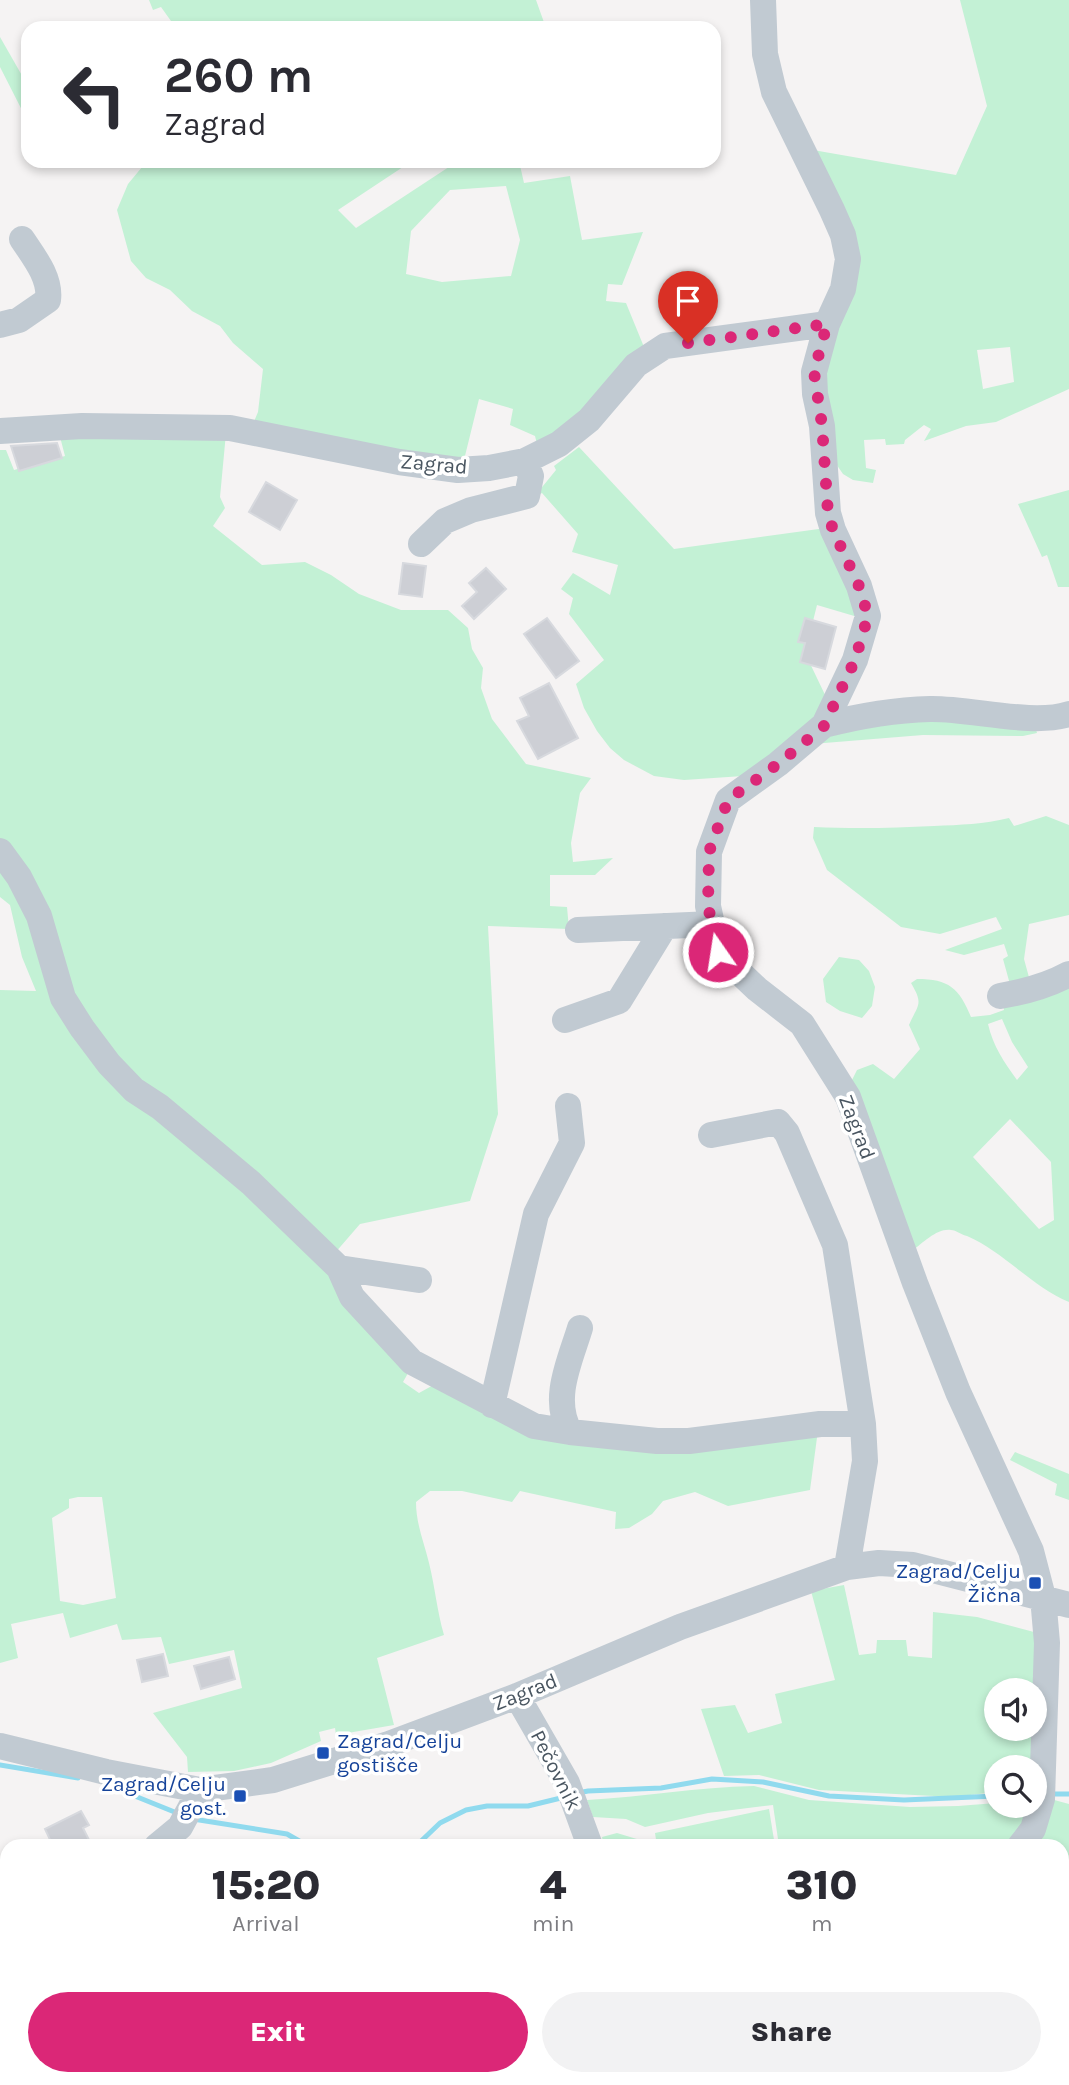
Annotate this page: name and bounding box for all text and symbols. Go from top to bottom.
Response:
text: 260 m [164,47,313,104]
icon: left [49,49,140,140]
text: Zagrad [164,106,267,143]
pin [658,271,718,343]
icon: arrive [669,282,707,320]
street label: Zagrad [399,449,469,479]
position arrow [681,915,755,989]
street label: Zagrad [834,1091,880,1163]
place label: Zagrad/Celju Žična [896,1559,1021,1607]
marker: Zagrad/Celju Žična [1027,1575,1043,1591]
street label: Zagrad [489,1668,561,1716]
map controls [984,1678,1047,1818]
button: sound [984,1678,1047,1741]
street label: Pečovnik [526,1726,586,1814]
place label: Zagrad/Celju gostišče [337,1729,462,1777]
marker: Zagrad/Celju gostišče [315,1745,331,1761]
button: search [984,1755,1047,1818]
place label: Zagrad/Celju gost. [101,1772,226,1820]
marker: Zagrad/Celju gost. [232,1788,248,1804]
text: 15:20 [211,1860,321,1910]
text: 4 [540,1860,566,1910]
text: 310 [786,1860,858,1910]
text: Arrival [232,1910,300,1937]
text: min [532,1910,574,1937]
text: m [811,1910,832,1937]
button: Exit [28,1992,528,2072]
button: Share [542,1992,1041,2072]

